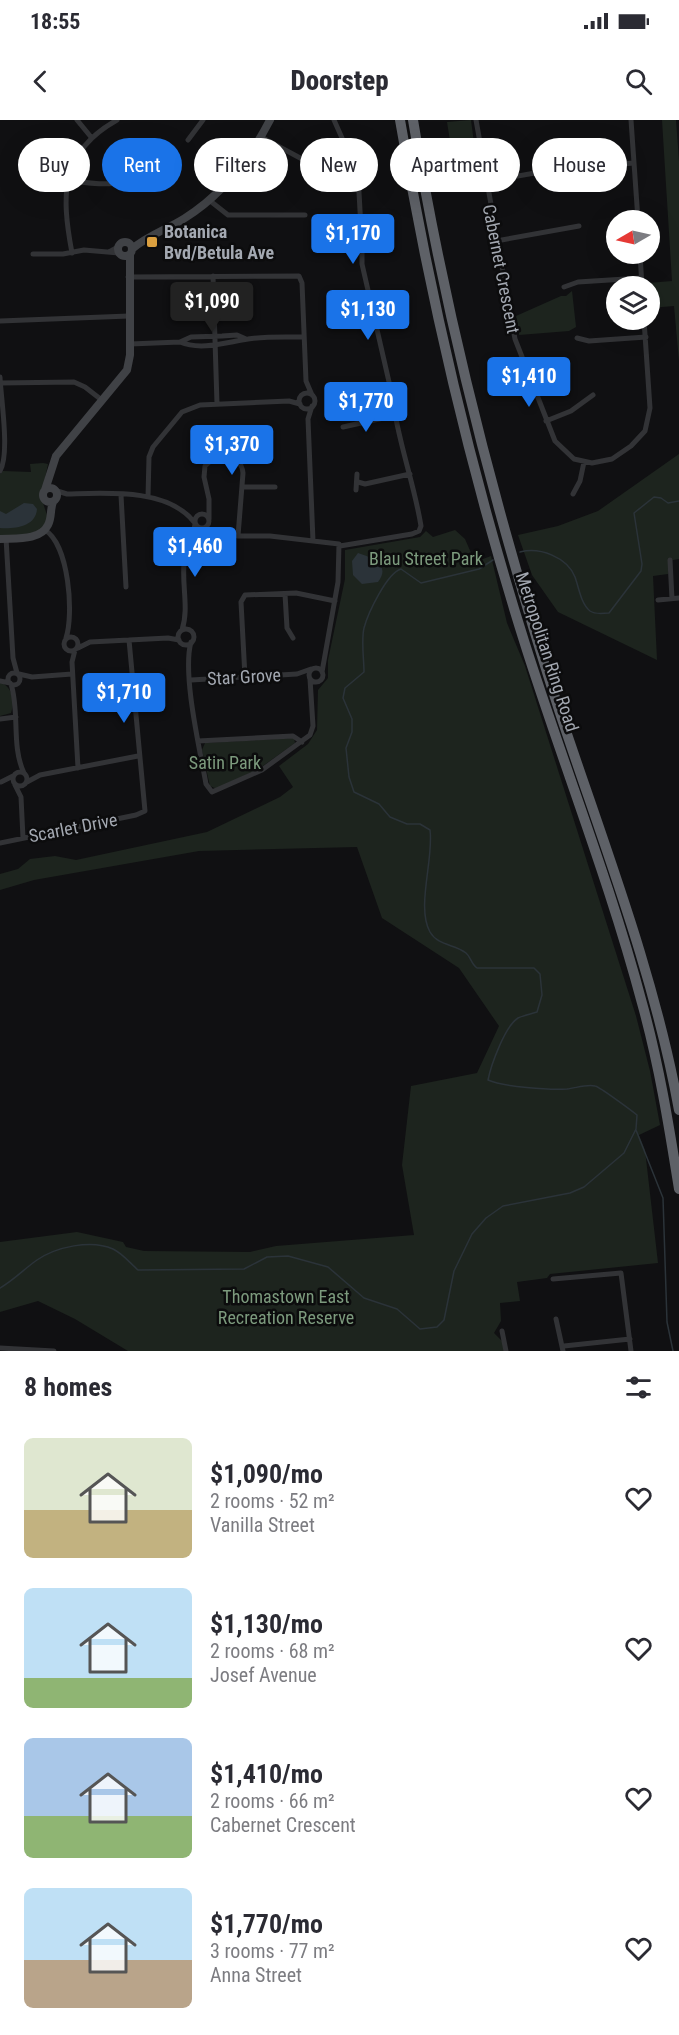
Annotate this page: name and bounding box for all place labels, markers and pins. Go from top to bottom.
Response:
pin: $1,170 [304,214,402,265]
place label: Botanica Bvd/Betula Ave [164,221,274,263]
marker: Botanica Bvd/Betula Ave [145,235,159,249]
pin: $1,090 [163,282,261,333]
pin: $1,130 [319,290,417,341]
pin: $1,410 [480,357,578,408]
pin: $1,770 [317,382,415,433]
pin: $1,370 [183,425,281,476]
pin: $1,460 [146,527,244,578]
pin: $1,710 [75,673,173,724]

